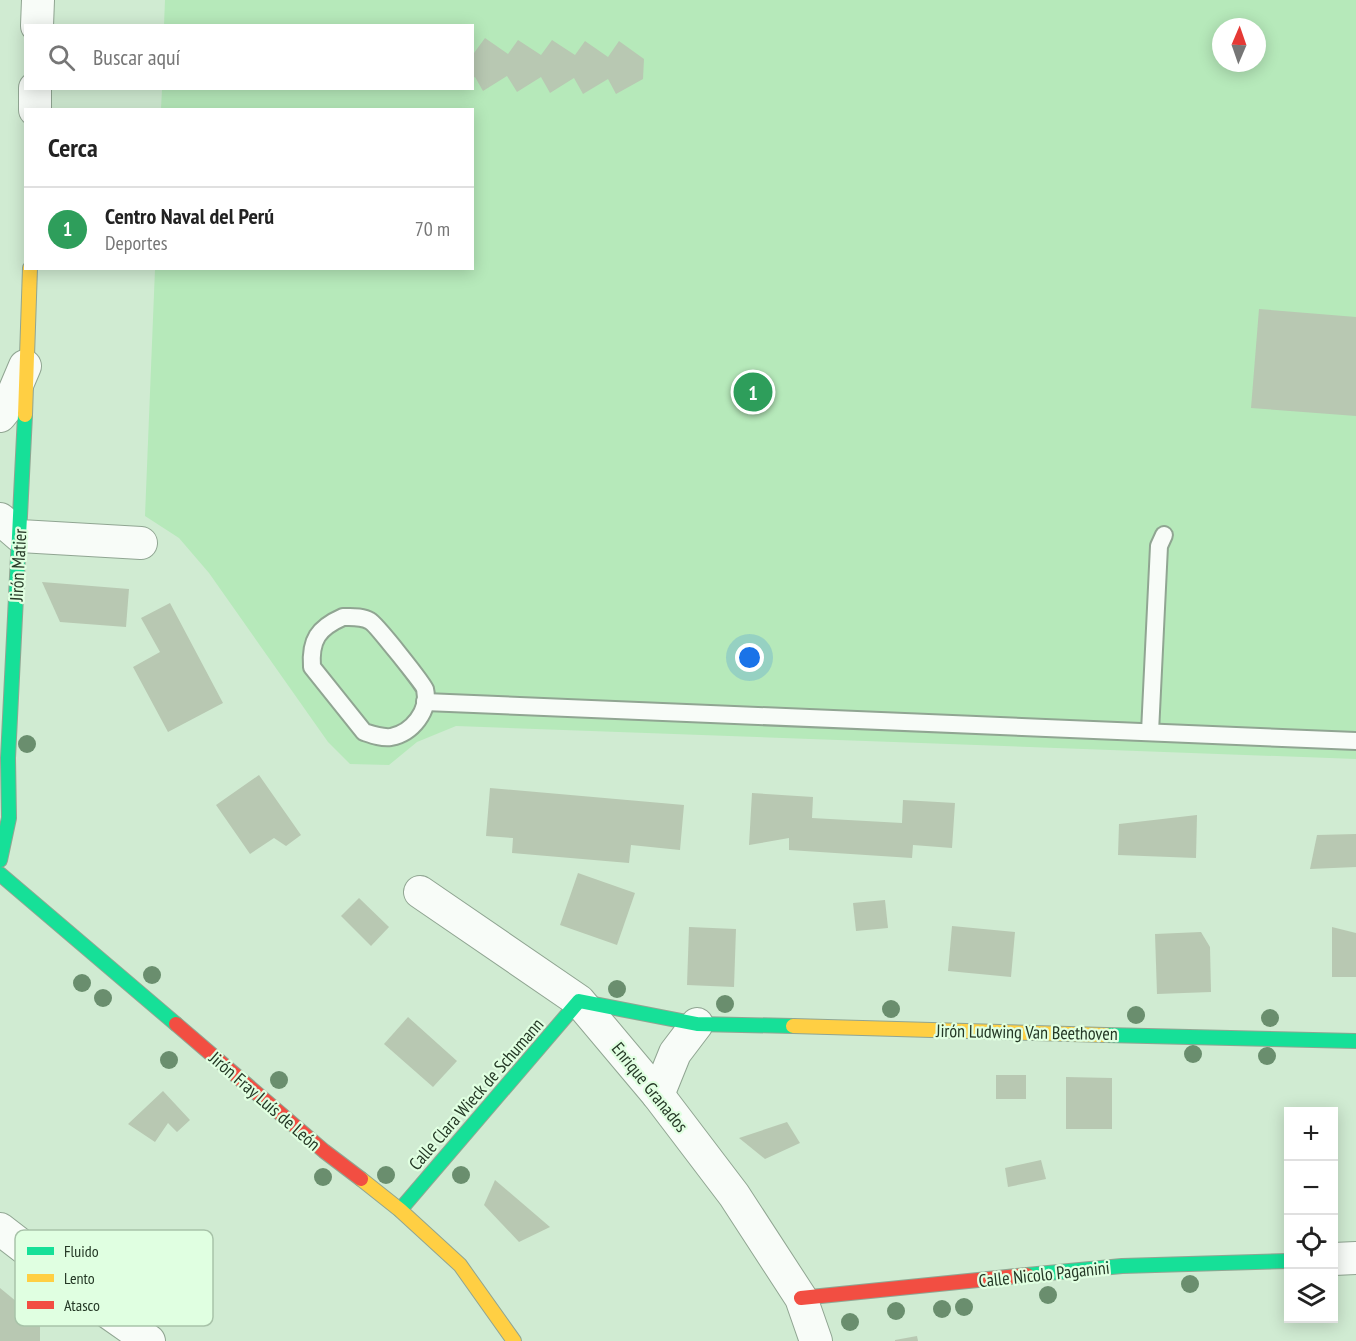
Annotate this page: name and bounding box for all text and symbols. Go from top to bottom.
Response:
north arrow [1212,18,1266,72]
search box [24,24,474,90]
icon: search [45,41,78,74]
text: Buscar aquí [93,43,180,71]
text: Cerca [48,131,98,164]
text: Centro Naval del Perú [105,202,274,230]
text: 1 [63,216,72,242]
text: 70 m [415,216,450,242]
text: Deportes [105,230,167,256]
pin: 1 [734,370,772,414]
street label: Jirón Matier [5,528,31,603]
your location [735,643,764,672]
street label: Calle Clara Wieck de Schumann [404,1013,548,1175]
street label: Jirón Ludwing Van Beethoven [935,1019,1118,1045]
street label: Enrique Granados [607,1037,693,1137]
street label: Jirón Fray Luís de León [204,1046,325,1156]
map controls [1284,1107,1338,1323]
button: + [1284,1107,1338,1161]
button: − [1284,1161,1338,1215]
button: locate [1284,1215,1338,1269]
legend [15,1230,213,1326]
text: Fluido [64,1241,99,1261]
street label: Calle Nicolo Paganini [977,1256,1111,1292]
text: Lento [64,1268,95,1288]
button: layers [1284,1269,1338,1323]
text: Atasco [64,1295,100,1315]

